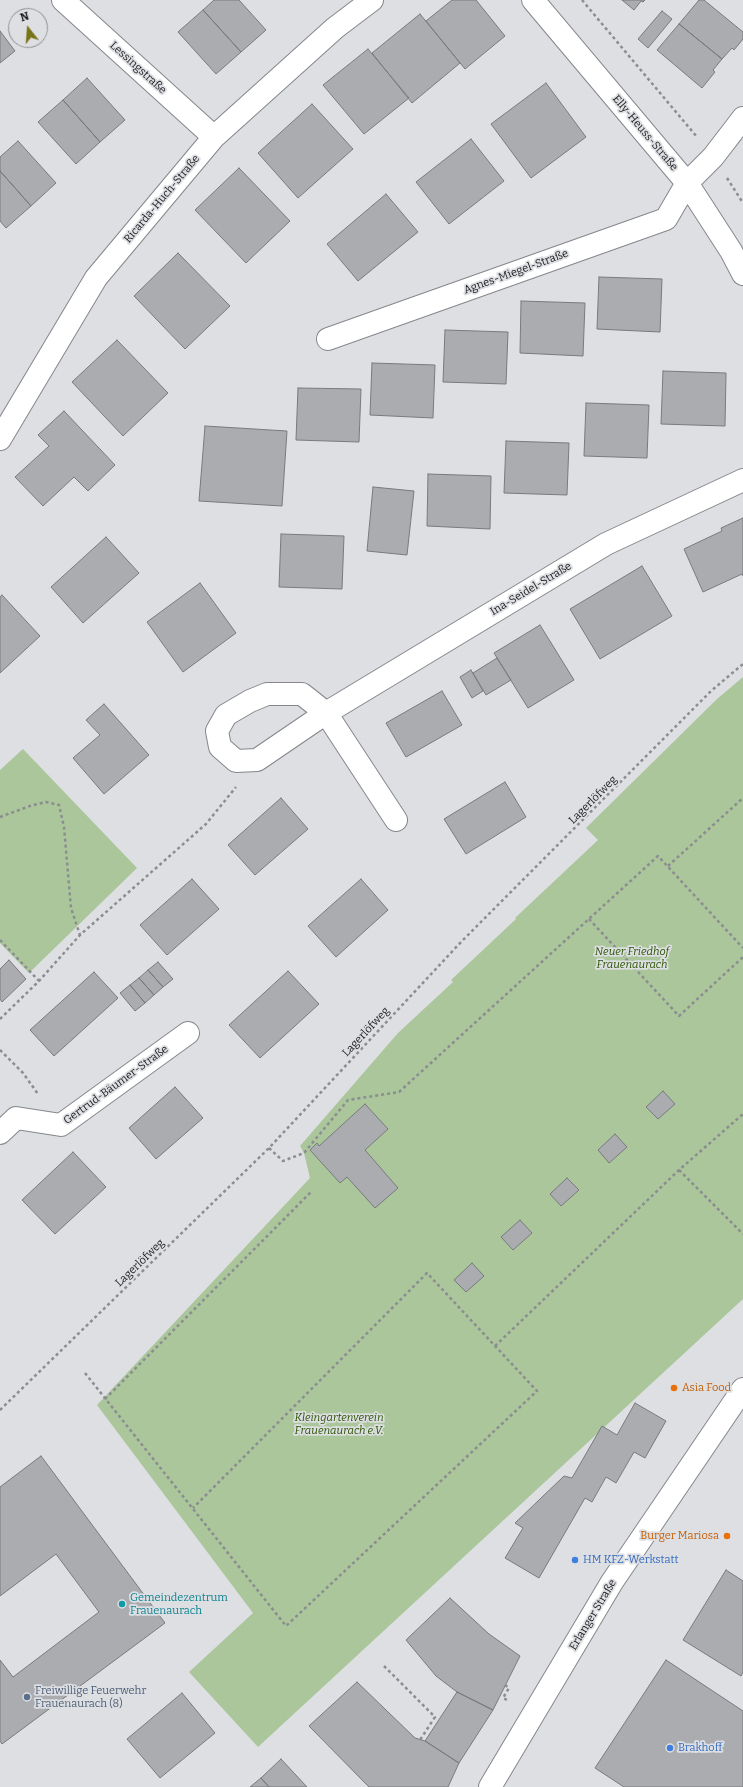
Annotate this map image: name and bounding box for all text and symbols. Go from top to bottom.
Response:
north arrow [8,8,48,48]
text: N [19,10,31,24]
street label: Lessingstraße [107,39,169,97]
street label: Elly-Heuss-Straße [610,92,680,174]
street label: Ricarda-Huch-Straße [121,152,203,246]
street label: Agnes-Miegel-Straße [462,247,570,297]
street label: Ina-Seidel-Straße [488,560,574,618]
street label: Lagerlöfweg [566,773,620,827]
park label: Neuer Friedhof Frauenaurach [595,945,669,971]
street label: Lagerlöfweg [340,1005,392,1059]
street label: Gertrud-Bäumer-Straße [61,1043,171,1127]
street label: Lagerlöfweg [113,1236,167,1290]
place label: Asia Food [682,1381,731,1395]
marker: Asia Food [669,1383,679,1393]
park label: Kleingartenverein Frauenaurach e.V. [294,1411,384,1437]
place label: Burger Mariosa [640,1529,719,1543]
marker: Burger Mariosa [722,1531,732,1541]
place label: HM KFZ-Werkstatt [583,1553,678,1567]
marker: HM KFZ-Werkstatt [570,1555,580,1565]
street label: Erlanger Straße [567,1577,619,1653]
place label: Gemeindezentrum Frauenaurach [130,1591,228,1617]
marker: Gemeindezentrum Frauenaurach [117,1599,127,1609]
place label: Freiwillige Feuerwehr Frauenaurach (8) [35,1684,146,1710]
marker: Freiwillige Feuerwehr Frauenaurach (8) [22,1692,32,1702]
place label: Brakhoff [678,1741,722,1755]
marker: Brakhoff [665,1743,675,1753]

